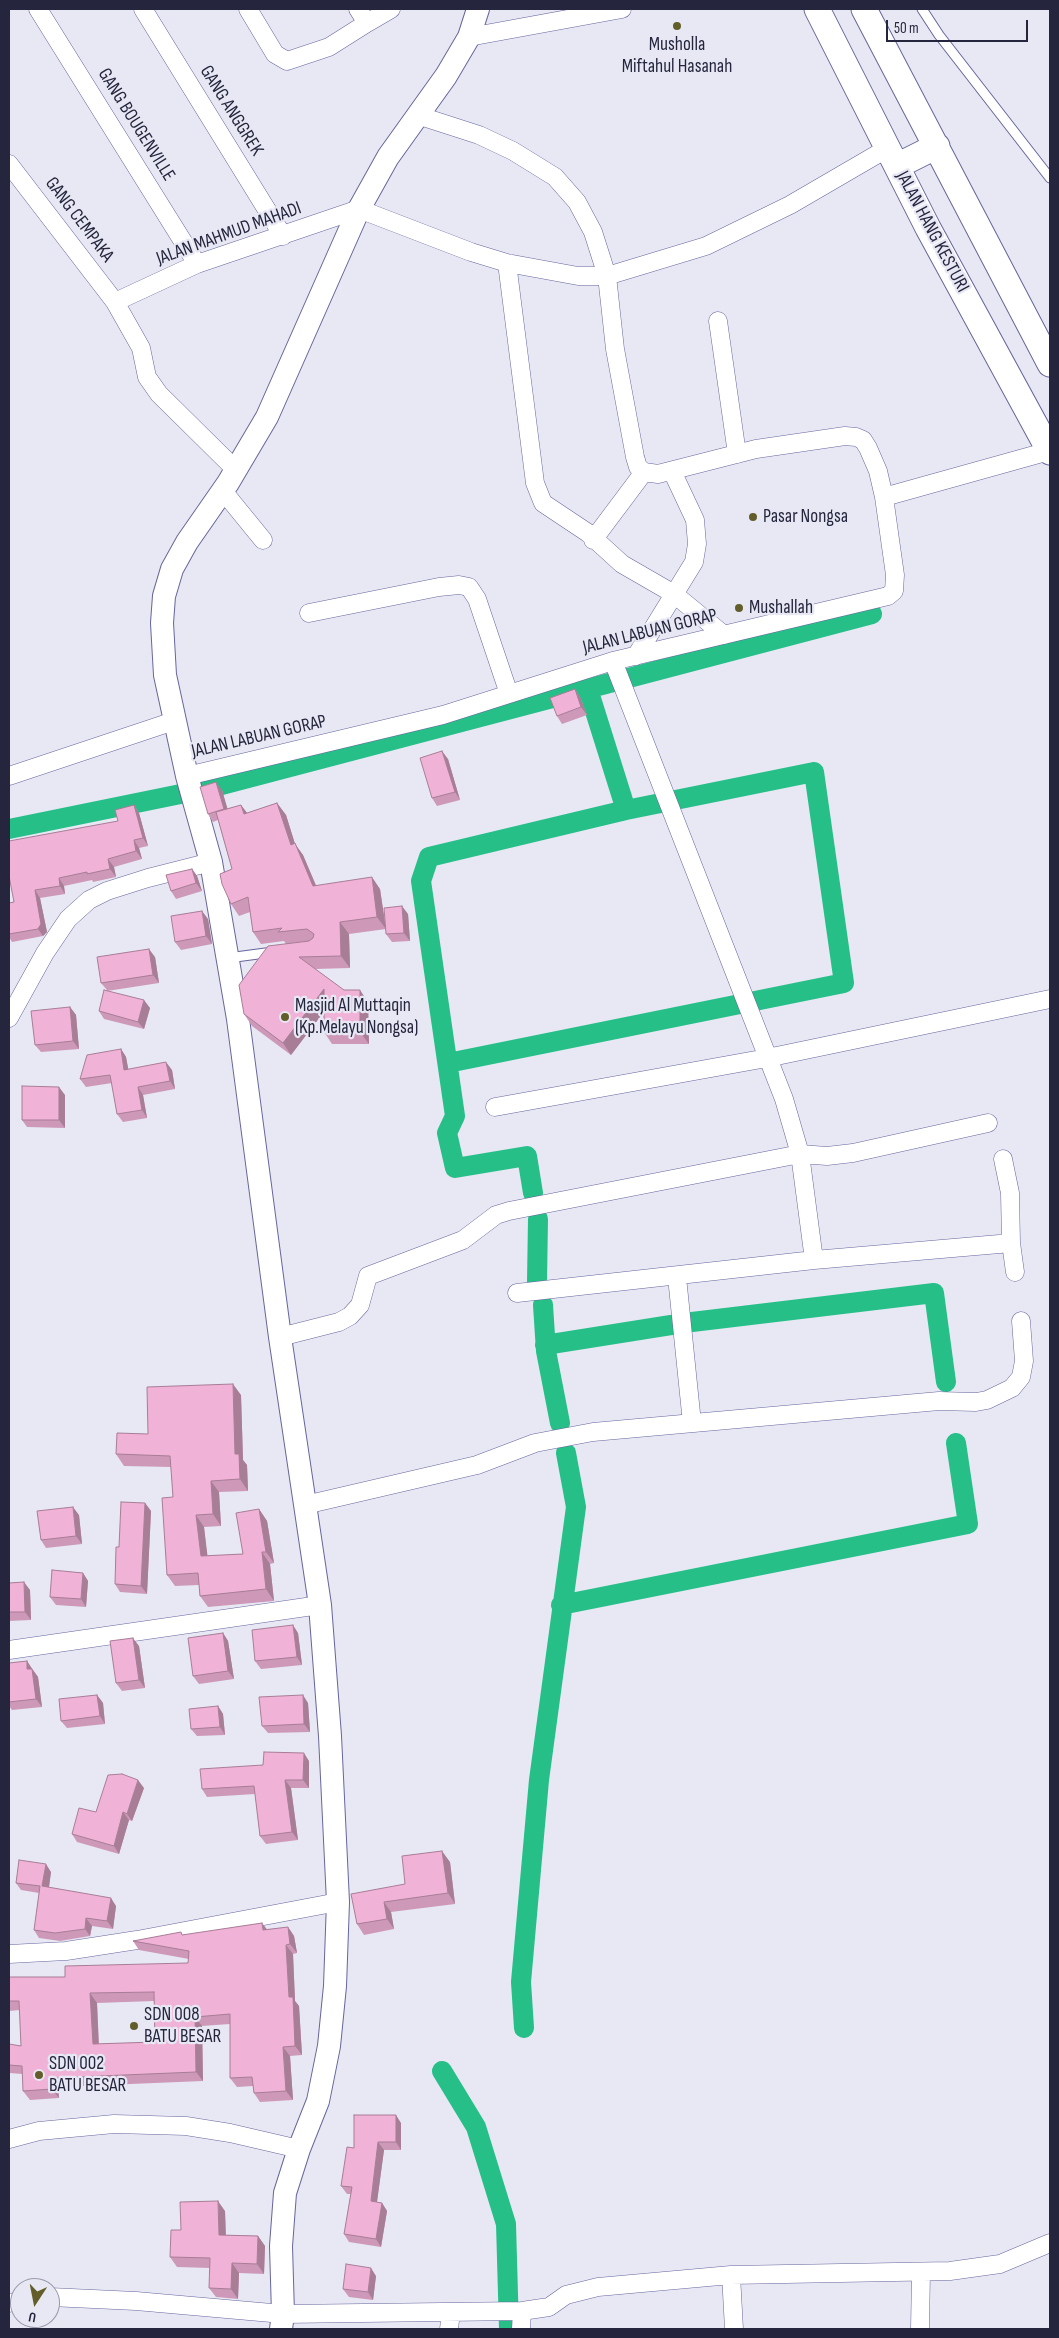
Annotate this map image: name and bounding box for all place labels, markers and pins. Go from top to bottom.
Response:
marker: Musholla Miftahul Hasanah [671,20,683,32]
place label: Musholla Miftahul Hasanah [622,34,732,78]
place label: Pasar Nongsa [763,506,848,528]
marker: Pasar Nongsa [747,511,759,523]
place label: Mushallah [749,597,813,619]
marker: Mushallah [733,602,745,614]
place label: Masjid Al Muttaqin (Kp.Melayu Nongsa) [295,995,418,1039]
marker: Masjid Al Muttaqin (Kp.Melayu Nongsa) [279,1011,291,1023]
place label: SDN 008 BATU BESAR [144,2004,221,2048]
marker: SDN 008 BATU BESAR [128,2020,140,2032]
place label: SDN 002 BATU BESAR [49,2053,126,2097]
marker: SDN 002 BATU BESAR [33,2069,45,2081]

